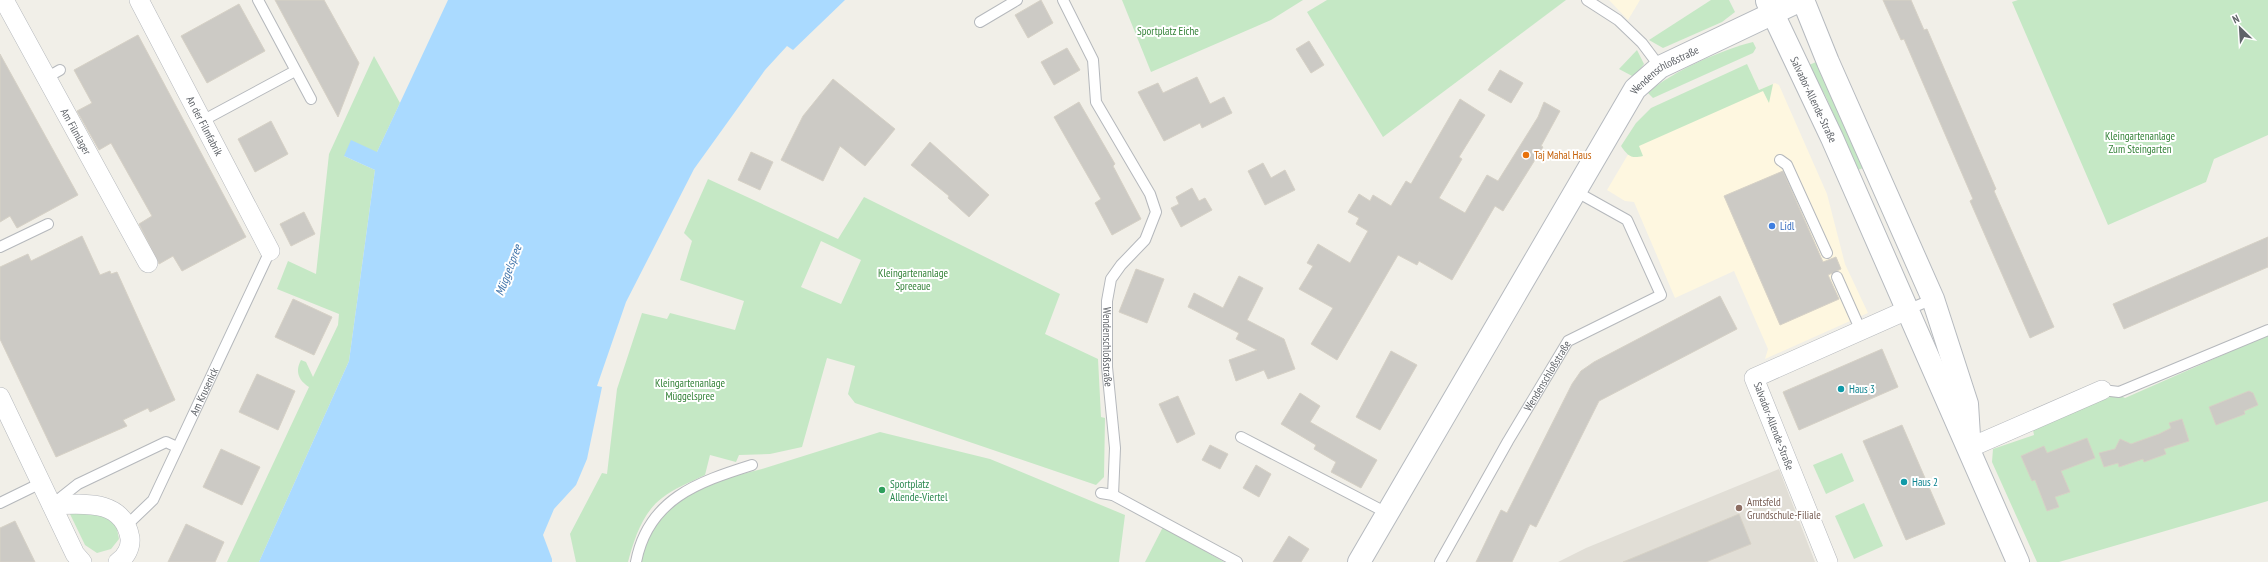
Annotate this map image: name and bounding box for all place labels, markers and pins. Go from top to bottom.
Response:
place label: Taj Mahal Haus [1534,148,1592,162]
marker: Taj Mahal Haus [1521,150,1531,160]
place label: Lidl [1780,219,1795,233]
marker: Lidl [1767,221,1777,231]
place label: Haus 3 [1849,382,1875,396]
marker: Haus 3 [1836,384,1846,394]
place label: Haus 2 [1912,475,1938,489]
place label: Sportplatz Allende-Viertel [890,477,948,504]
marker: Haus 2 [1899,477,1909,487]
marker: Sportplatz Allende-Viertel [877,485,887,495]
place label: Amtsfeld Grundschule-Filiale [1747,495,1821,522]
marker: Amtsfeld Grundschule-Filiale [1734,503,1744,513]

